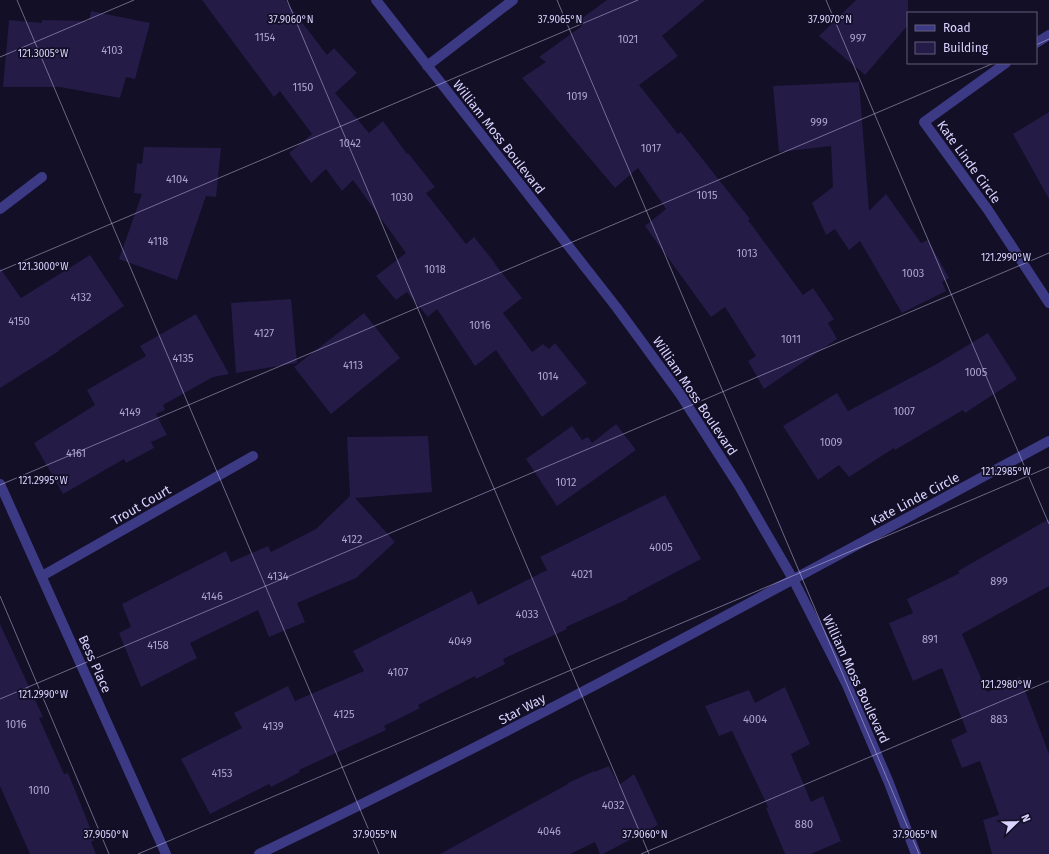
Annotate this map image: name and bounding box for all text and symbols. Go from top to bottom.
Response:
legend [907,12,1037,64]
text: 37.9060°N [268,14,314,26]
text: 37.9065°N [538,14,582,26]
text: 37.9070°N [808,14,852,26]
text: Road [943,21,971,35]
house number: 1154 [255,31,276,44]
house number: 997 [850,32,866,45]
house number: 1021 [618,33,638,46]
text: Building [943,41,989,55]
house number: 4103 [101,44,123,57]
text: 121.3005°W [18,48,69,60]
street label: William Moss Boulevard [450,77,548,197]
house number: 1150 [292,81,314,94]
house number: 1019 [566,90,588,103]
house number: 999 [810,116,828,129]
street label: Kate Linde Circle [934,118,1004,206]
house number: 1042 [339,137,361,150]
house number: 1017 [641,142,661,155]
house number: 4104 [166,173,188,186]
house number: 1015 [697,189,718,202]
house number: 1030 [391,191,413,204]
house number: 4118 [148,235,168,248]
house number: 1013 [737,247,757,260]
text: 121.2990°W [981,252,1032,264]
text: 121.3000°W [17,261,69,273]
house number: 1018 [424,263,446,276]
house number: 1003 [902,267,924,280]
house number: 4132 [71,291,91,304]
house number: 4150 [8,315,30,328]
house number: 1016 [469,319,491,332]
house number: 4127 [254,327,274,340]
house number: 1011 [781,333,801,346]
street label: William Moss Boulevard [650,334,740,458]
house number: 4135 [173,352,194,365]
house number: 4113 [343,359,363,372]
house number: 1005 [965,366,988,379]
house number: 1014 [537,370,559,383]
house number: 1007 [893,405,915,418]
house number: 4149 [119,406,141,419]
house number: 1009 [820,436,843,449]
house number: 4161 [66,447,86,460]
text: 121.2985°W [981,466,1032,478]
street label: Kate Linde Circle [868,469,962,529]
text: 121.2995°W [18,475,68,487]
house number: 1012 [556,476,576,489]
street label: Trout Court [109,482,174,528]
house number: 4122 [342,533,362,546]
house number: 4005 [649,541,673,554]
house number: 4021 [571,568,593,581]
house number: 4134 [267,570,289,583]
house number: 899 [990,575,1008,588]
house number: 4146 [201,590,223,603]
house number: 4033 [516,608,538,621]
street label: William Moss Boulevard [820,612,892,746]
street label: Bess Place [76,633,114,695]
house number: 891 [922,633,938,646]
house number: 4049 [448,635,472,648]
house number: 4158 [147,639,169,652]
house number: 4107 [388,666,409,679]
text: 121.2980°W [981,679,1032,691]
text: 121.2990°W [18,689,69,701]
street label: Star Way [496,690,548,728]
house number: 4125 [334,708,355,721]
house number: 4004 [743,713,767,726]
house number: 883 [990,713,1008,726]
house number: 1016 [5,718,27,731]
house number: 4139 [262,720,284,733]
house number: 4153 [212,767,232,780]
house number: 1010 [28,784,50,797]
house number: 4032 [602,799,624,812]
north arrow [997,802,1037,842]
text: N [1018,812,1033,824]
house number: 880 [795,818,813,831]
house number: 4046 [537,825,561,838]
text: 37.9050°N [83,829,129,841]
text: 37.9055°N [353,829,397,841]
text: 37.9060°N [622,829,668,841]
text: 37.9065°N [893,829,937,841]

